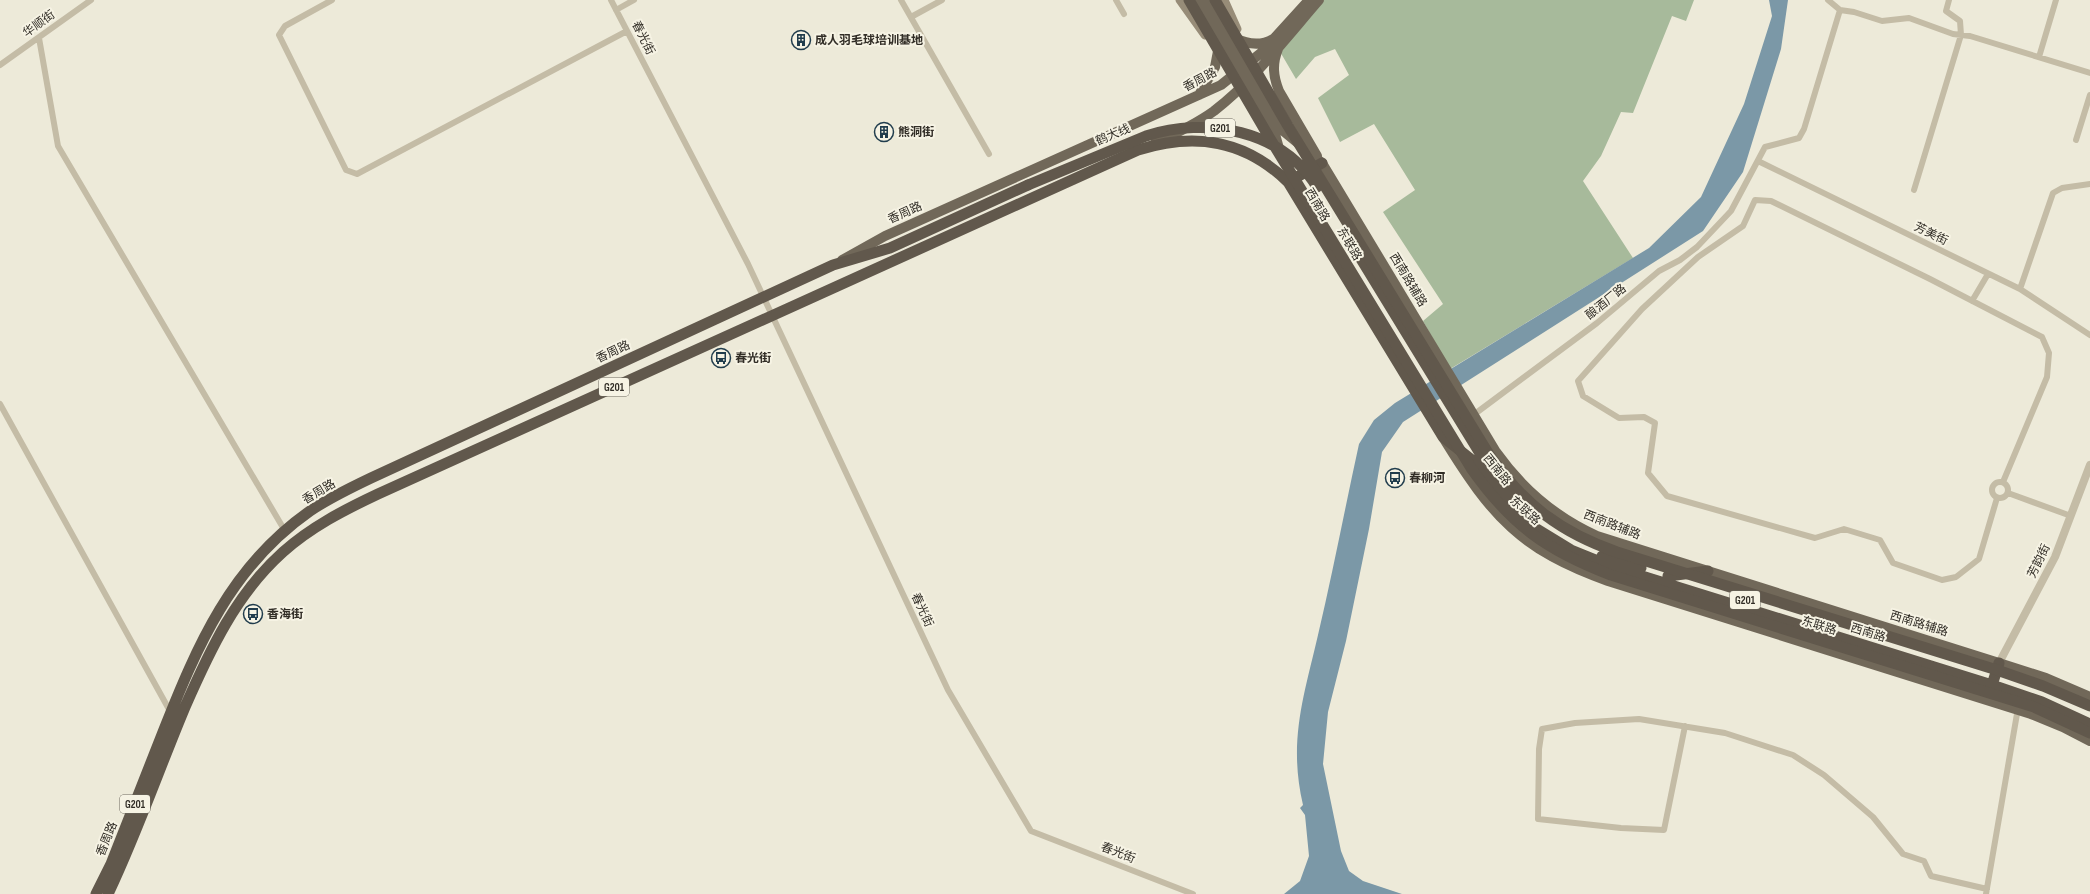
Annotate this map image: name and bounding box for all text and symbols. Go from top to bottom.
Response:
street label: 华顺街 [20,7,58,41]
street label: 春光街 [628,19,658,57]
building icon: 成人羽毛球培训基地 [790,29,812,51]
place label: 成人羽毛球培训基地 [815,33,923,48]
street label: 香周路 [1181,65,1219,95]
road number: G201 [1205,119,1235,137]
building icon: 熊洞街 [873,121,895,143]
street label: 鹤大线 [1093,121,1133,149]
place label: 熊洞街 [898,125,934,140]
street label: 西南路 [1301,186,1333,224]
street label: 香周路 [885,199,925,227]
street label: 芳美街 [1912,219,1950,249]
street label: 东联路 [1333,225,1365,263]
street label: 西南路辅路 [1386,250,1430,310]
street label: 酿酒厂路 [1583,281,1629,323]
street label: 香周路 [594,338,632,366]
bus stop icon: 春光街 [710,347,732,369]
place label: 春光街 [735,351,771,366]
road number: G201 [599,378,629,396]
street label: 西南路 [1480,451,1514,489]
bus stop icon: 春柳河 [1384,467,1406,489]
place label: 春柳河 [1409,471,1445,486]
street label: 香周路 [300,476,338,508]
street label: 东联路 [1507,493,1543,529]
street label: 西南路辅路 [1581,507,1643,543]
street label: 芳韵街 [2024,542,2054,580]
street label: 春光街 [908,591,936,629]
road number: G201 [1730,591,1760,609]
bus stop icon: 香海街 [242,603,264,625]
place label: 香海街 [267,607,303,622]
street label: 西南路辅路 [1888,608,1950,640]
street label: 东联路 [1800,614,1838,638]
street label: 西南路 [1849,621,1887,645]
road number: G201 [120,795,150,813]
street label: 香周路 [93,819,121,859]
street label: 春光街 [1099,840,1137,866]

